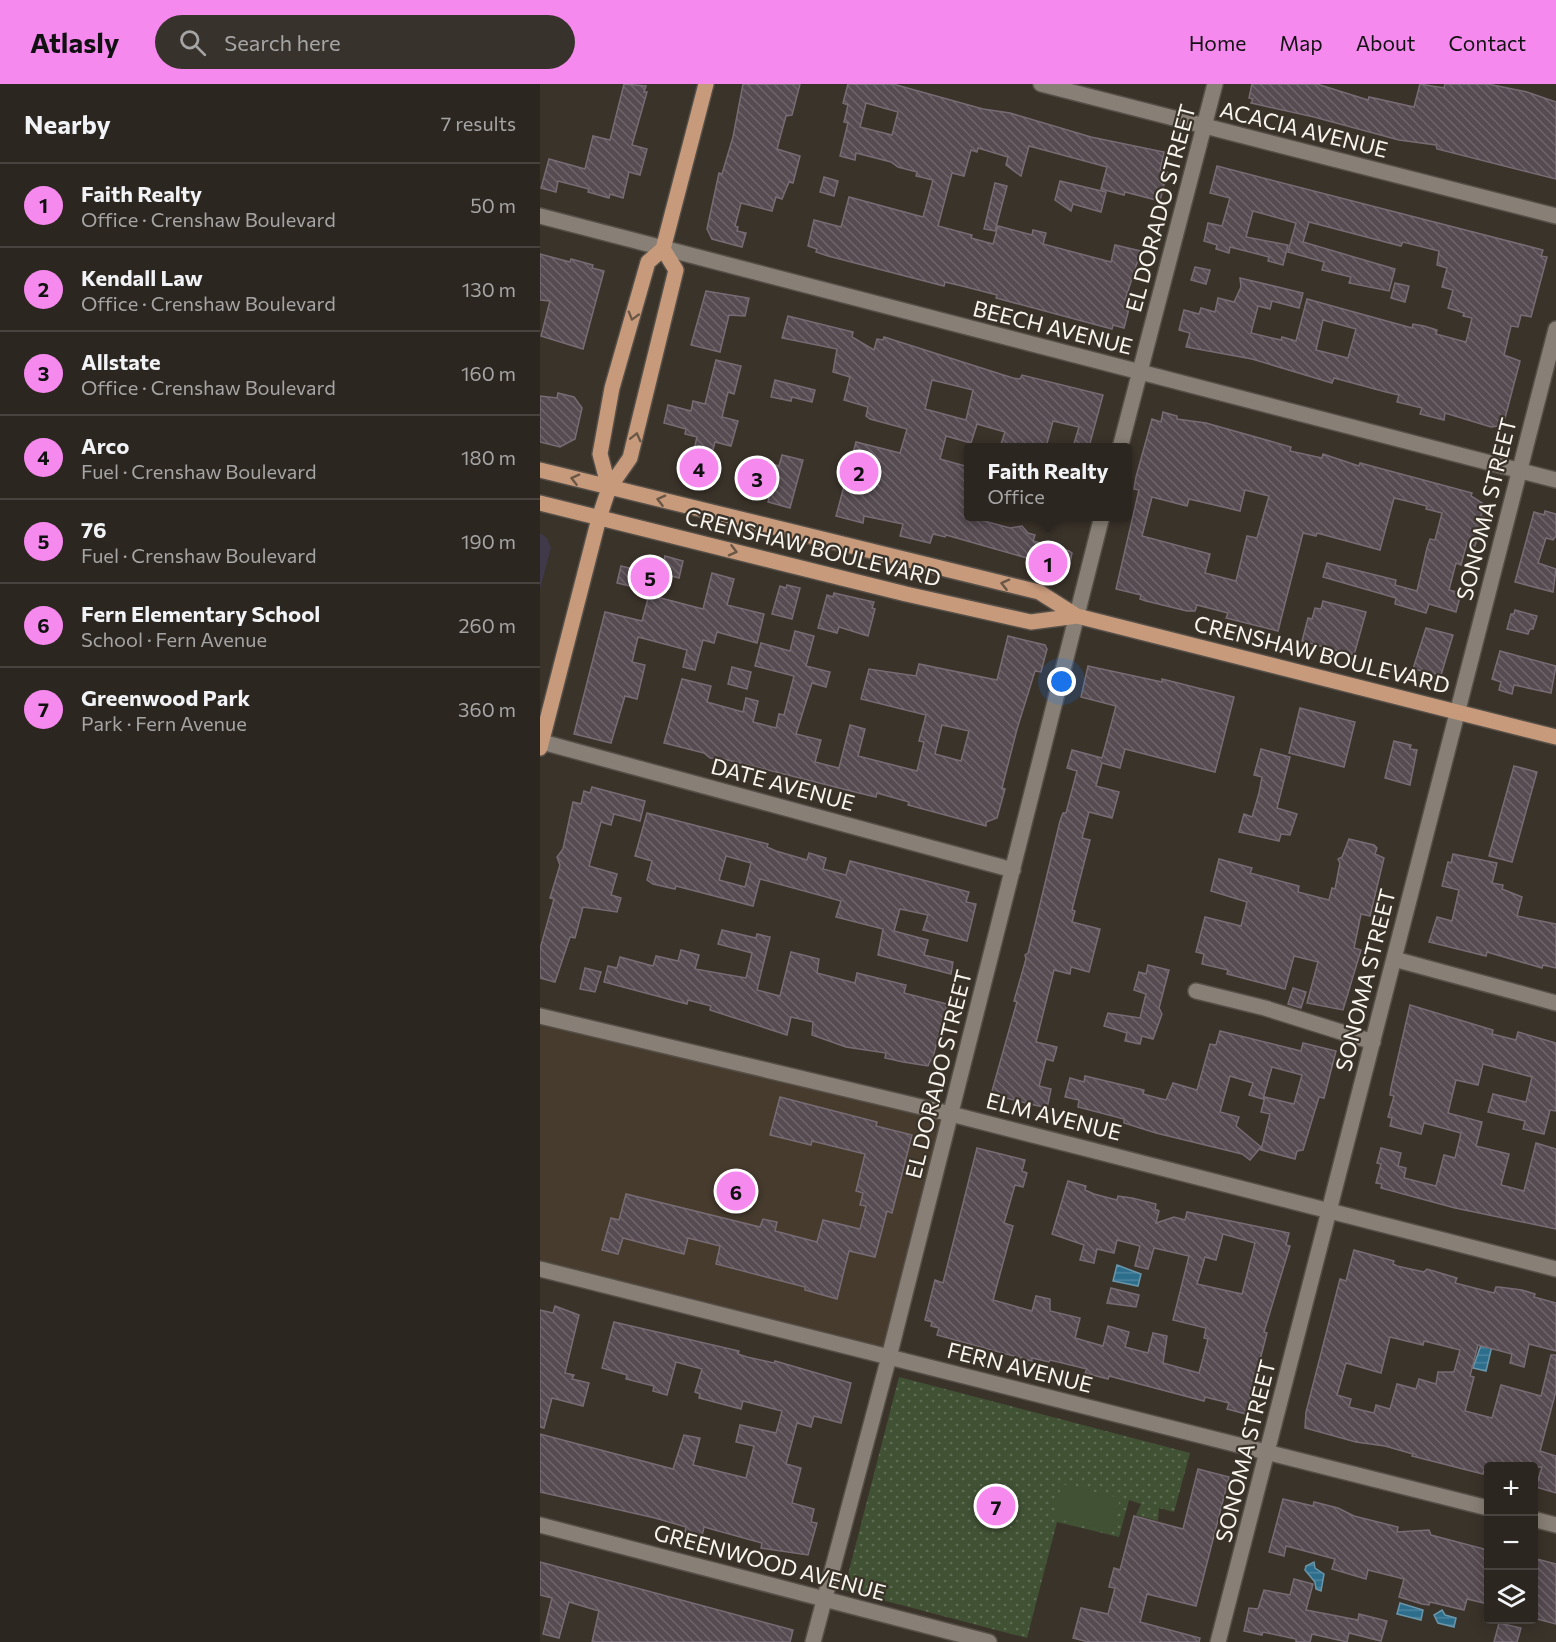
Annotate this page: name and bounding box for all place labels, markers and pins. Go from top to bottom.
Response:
pin: 4 [680,446,718,490]
pin: 2 [840,450,878,494]
pin: 3 [738,456,776,500]
pin: 1 [1028,540,1068,586]
pin: 5 [630,554,670,600]
pin: 6 [716,1168,756,1214]
pin: 7 [976,1484,1016,1528]

